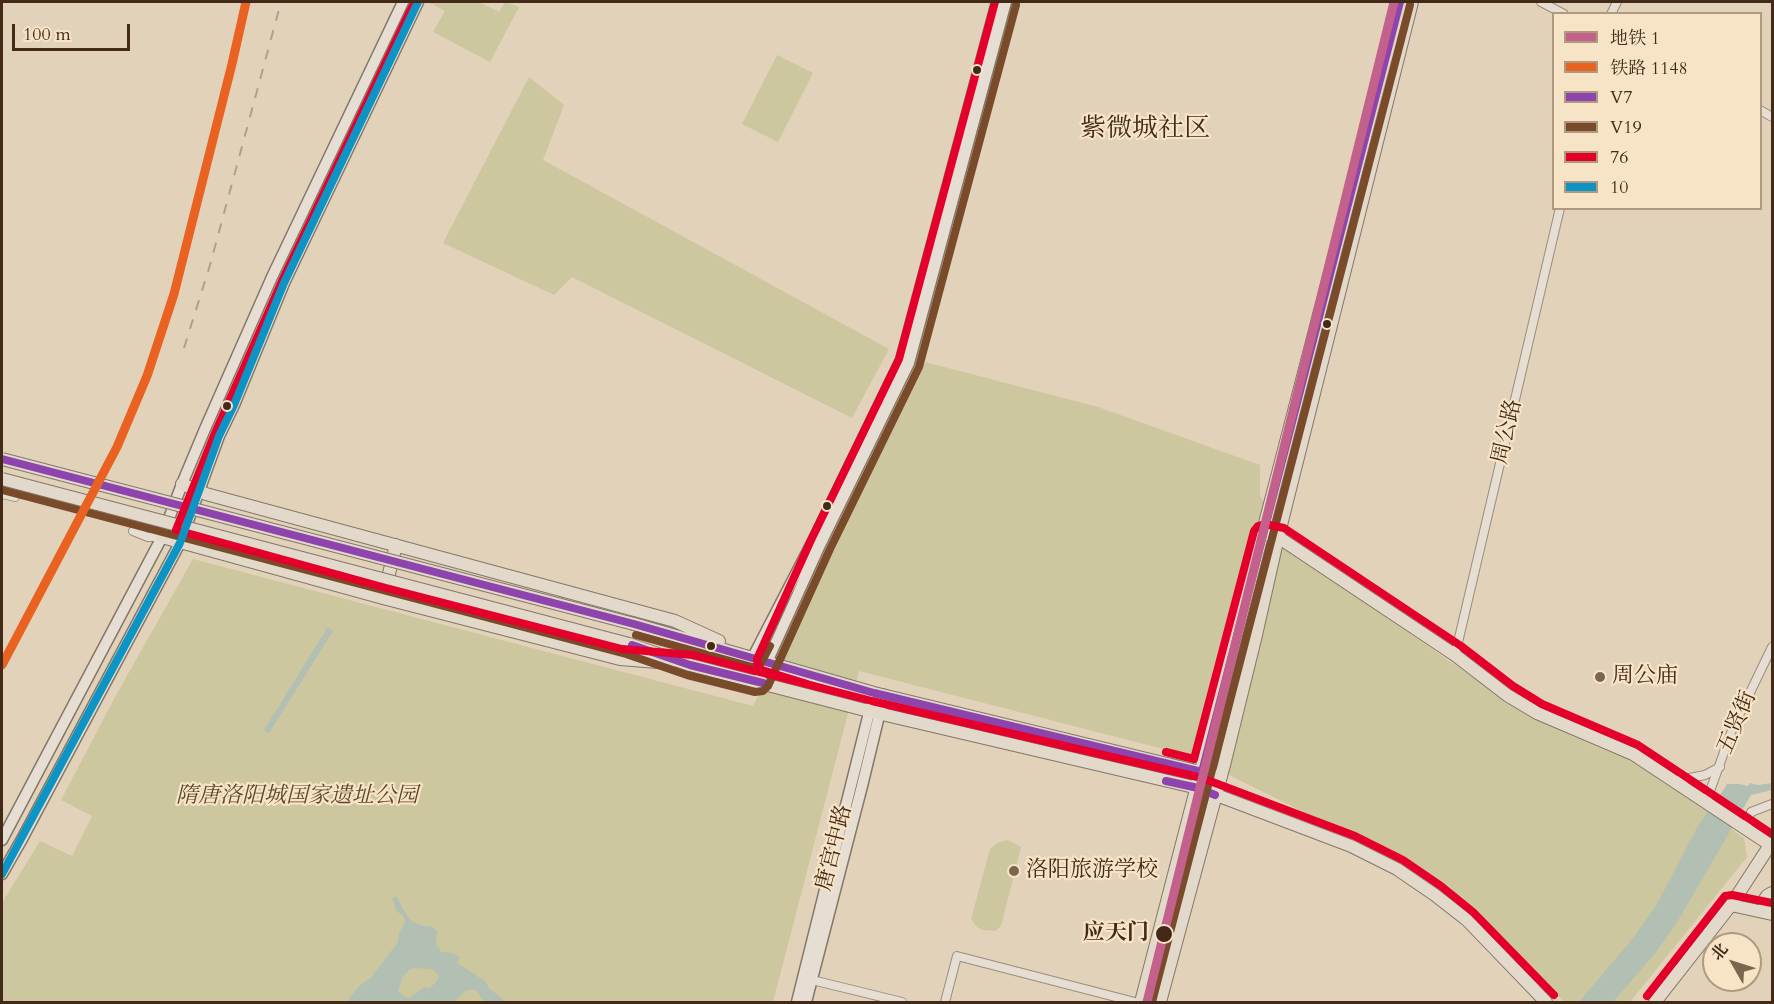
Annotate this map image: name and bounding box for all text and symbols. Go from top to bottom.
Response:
scale bar [15,12,134,50]
legend [1552,12,1762,210]
text: 100 m [23,22,71,47]
text: 地铁 1 [1610,26,1660,51]
text: 铁路 1148 [1610,56,1688,81]
unlabelled marker [971,64,983,76]
text: V7 [1610,85,1632,110]
district label: 紫微城社区 [1080,114,1210,146]
text: V19 [1610,115,1642,140]
text: 76 [1610,145,1628,170]
text: 10 [1610,175,1628,200]
unlabelled marker [1321,318,1333,330]
street label: 周公路 [1488,397,1528,467]
unlabelled marker [221,400,233,412]
unlabelled marker [821,500,833,512]
unlabelled marker [705,640,717,652]
place label: 周公庙 [1612,664,1678,690]
marker: 周公庙 [1593,670,1607,684]
street label: 五贤街 [1713,687,1763,759]
park label: 隋唐洛阳城国家遗址公园 [176,784,418,810]
street label: 唐宫中路 [812,802,858,894]
place label: 洛阳旅游学校 [1026,858,1158,884]
marker: 洛阳旅游学校 [1007,864,1021,878]
place label: 应天门 [1083,921,1149,947]
marker: 应天门 [1154,924,1174,944]
north arrow [1702,932,1762,992]
text: 北 [1706,939,1733,965]

